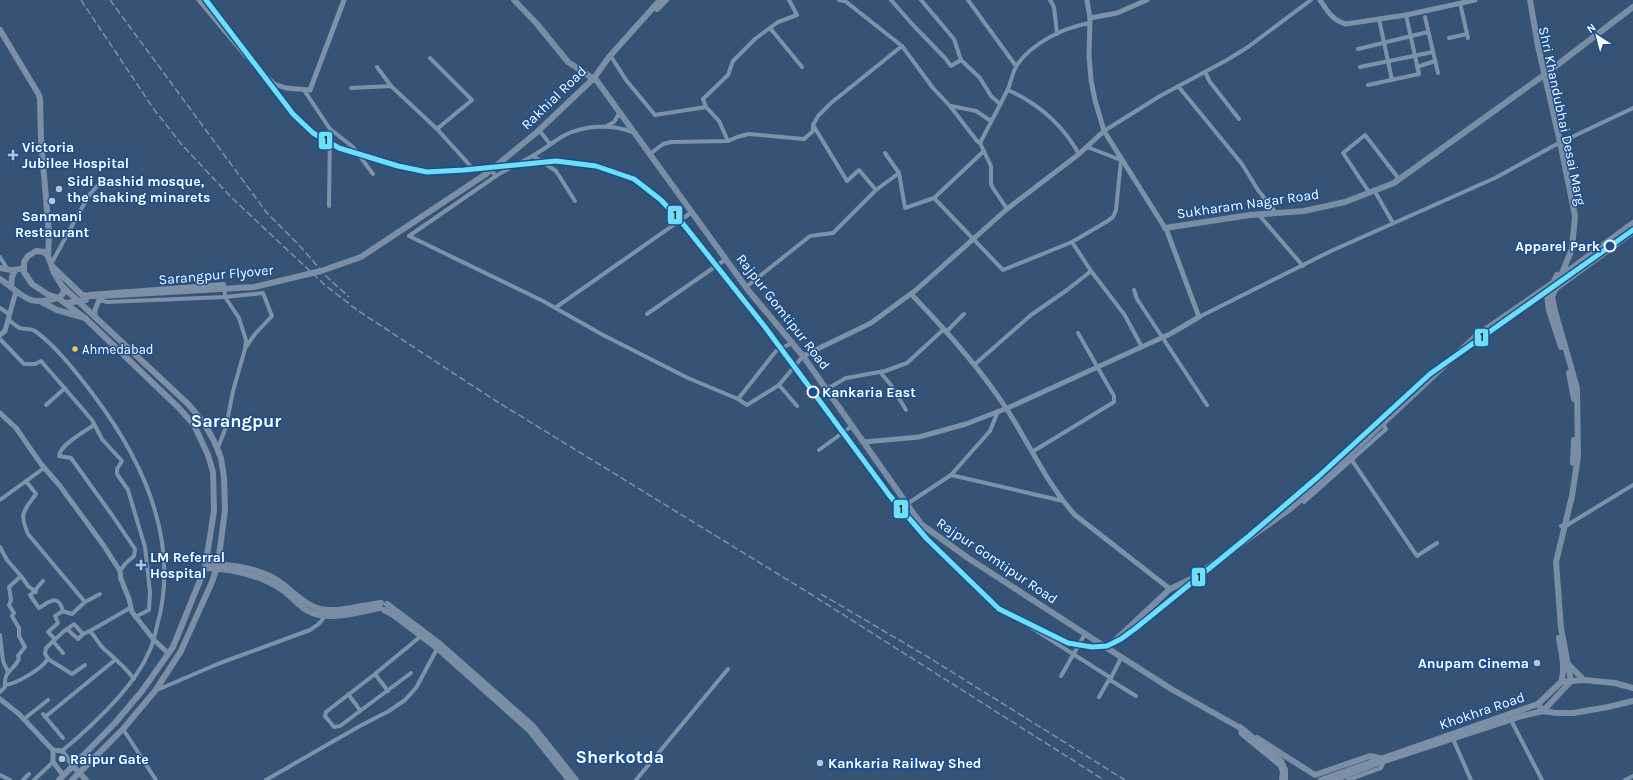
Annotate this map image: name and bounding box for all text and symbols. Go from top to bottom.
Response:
north arrow [1577,16,1617,56]
text: N [1584,21,1598,36]
street label: Shri Khandubhai Desai Marg [1535,25,1589,207]
street label: Rakhial Road [518,63,590,133]
line badge: 1 [318,131,333,150]
text: 1 [324,134,328,147]
place label: Victoria Jubilee Hospital [22,139,129,172]
marker: Victoria Jubilee Hospital [7,149,19,161]
place label: Sidi Bashid mosque, the shaking minarets [67,173,210,206]
marker: Sidi Bashid mosque, the shaking minarets [54,184,64,194]
street label: Sukharam Nagar Road [1176,186,1320,222]
marker: Sanmani Restaurant [47,196,57,206]
line badge: 1 [667,205,683,225]
place label: Sanmani Restaurant [15,208,90,241]
text: 1 [673,209,677,222]
place label: Apparel Park [1515,238,1601,255]
marker: Apparel Park [1603,239,1617,253]
street label: Rajpur Gomtipur Road [733,251,833,373]
street label: Sarangpur Flyover [158,261,275,288]
line badge: 1 [1474,328,1489,347]
text: 1 [1480,331,1484,344]
place label: Ahmedabad [82,342,154,357]
marker: Ahmedabad [70,344,80,354]
place label: Kankaria East [822,384,916,401]
marker: Kankaria East [806,385,820,399]
district label: Sarangpur [191,410,281,432]
line badge: 1 [893,499,909,519]
text: 1 [899,503,903,516]
street label: Rajpur Gomtipur Road [933,514,1061,608]
place label: LM Referral Hospital [150,549,225,582]
marker: LM Referral Hospital [135,559,147,571]
line badge: 1 [1191,567,1206,587]
text: 1 [1197,571,1201,584]
place label: Anupam Cinema [1418,655,1529,672]
marker: Anupam Cinema [1532,658,1542,668]
street label: Khokhra Road [1437,688,1527,734]
district label: Sherkotda [576,746,664,768]
place label: Raipur Gate [70,751,149,768]
marker: Raipur Gate [57,754,67,764]
place label: Kankaria Railway Shed [828,755,981,772]
marker: Kankaria Railway Shed [815,758,825,768]

